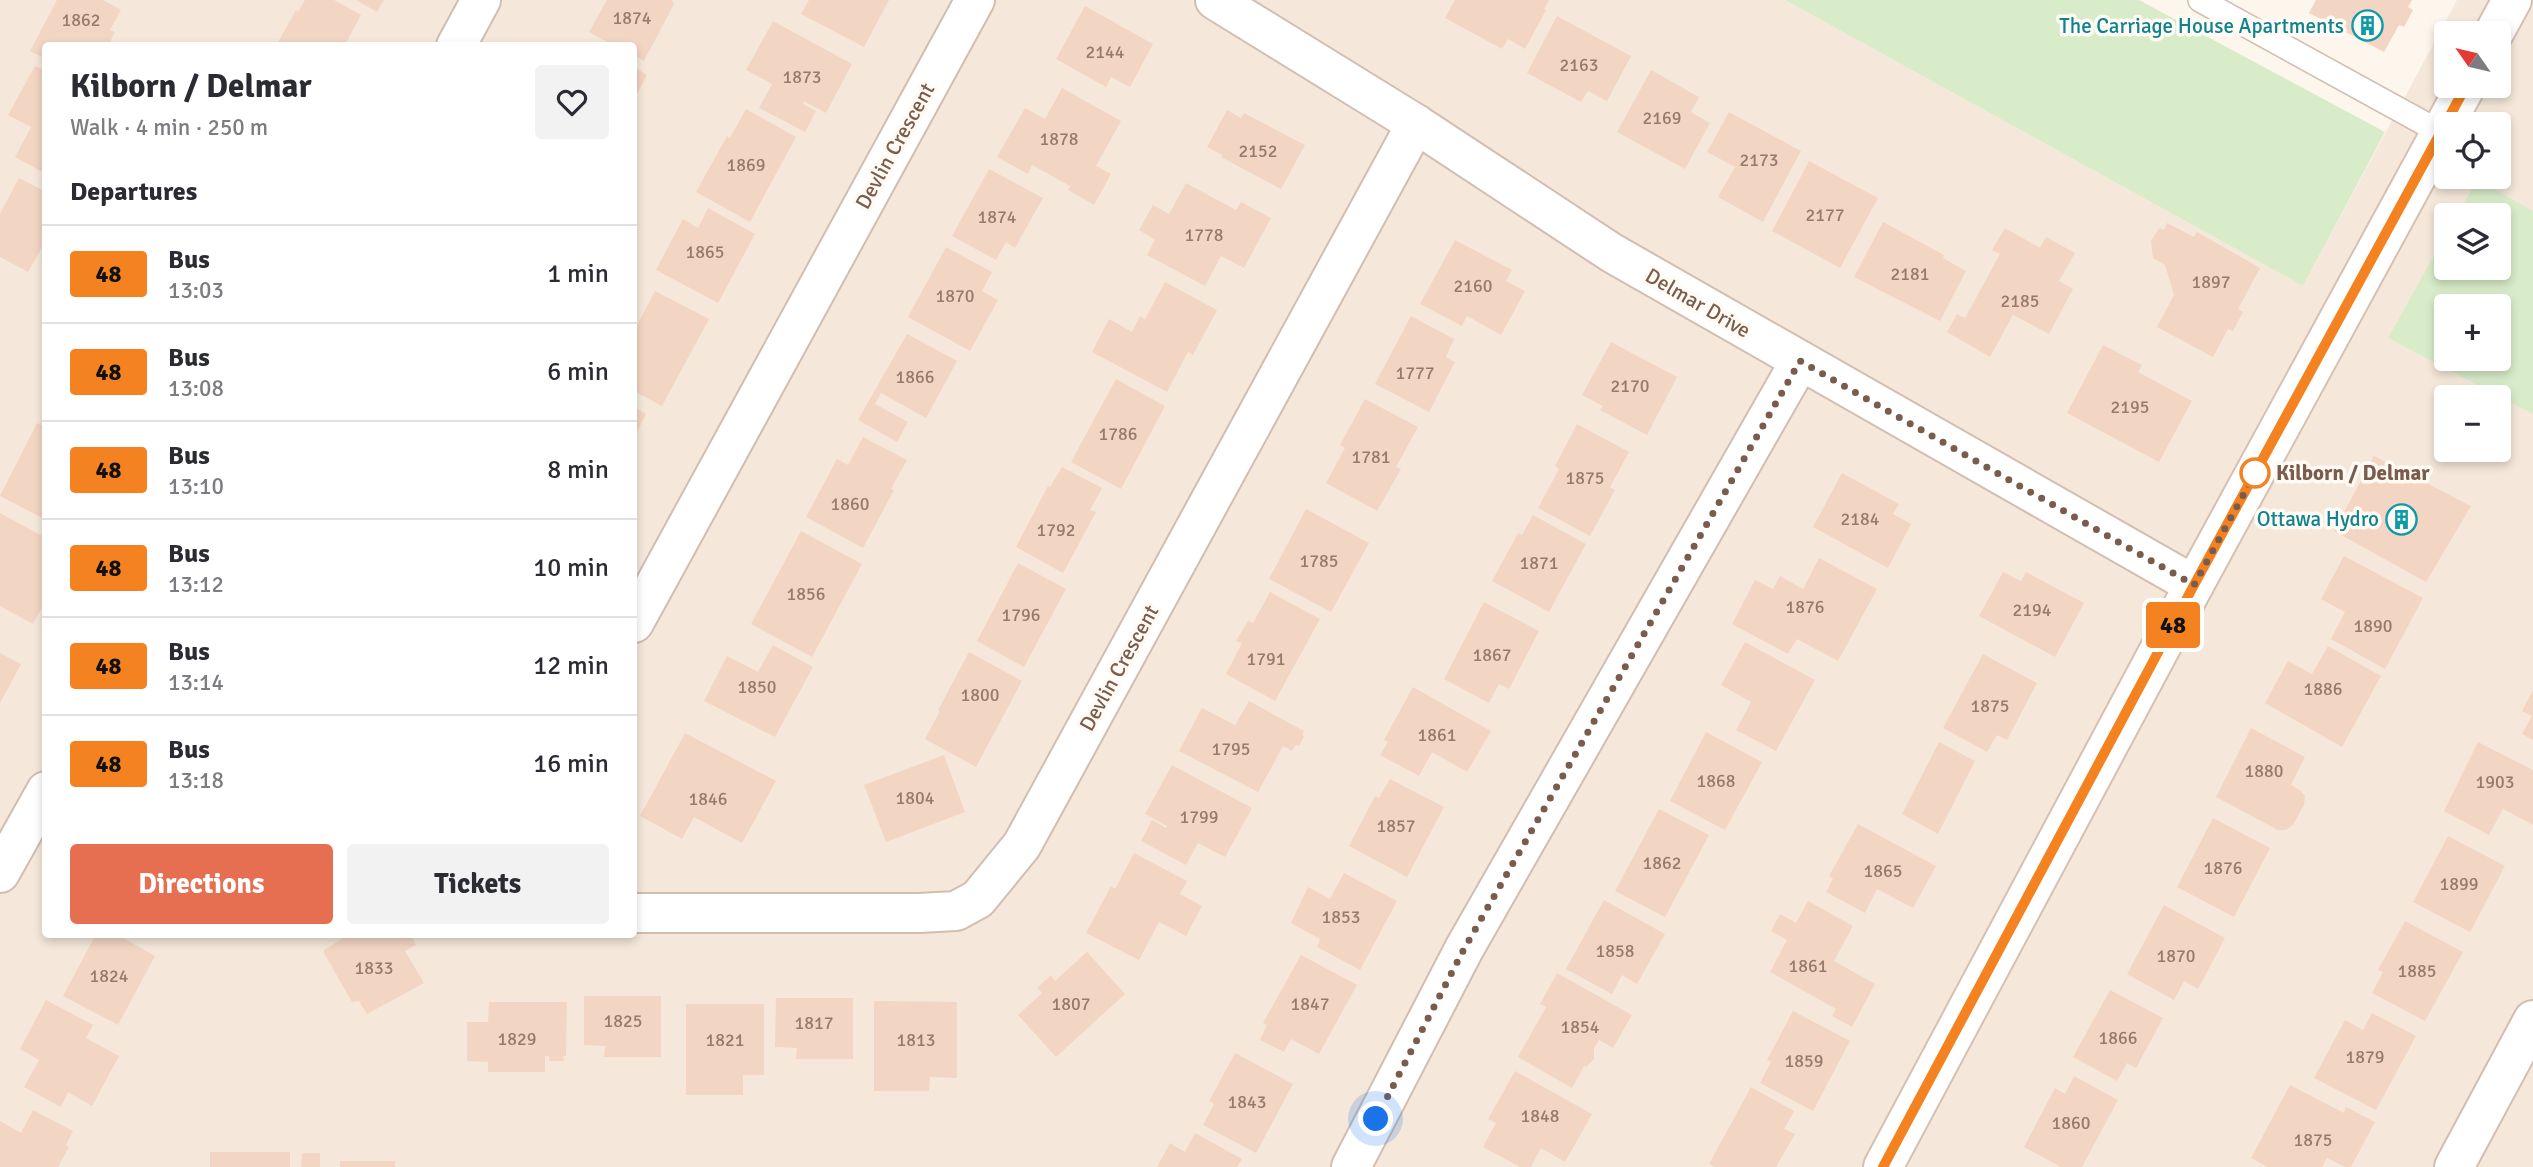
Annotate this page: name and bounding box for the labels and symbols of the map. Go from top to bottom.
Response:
house number: 1874 [613,7,652,29]
house number: 1862 [62,9,100,31]
building icon: The Carriage House Apartments [2350,9,2384,43]
place label: The Carriage House Apartments [2059,13,2344,39]
north arrow [2434,21,2511,98]
house number: 2144 [1086,41,1125,63]
house number: 2163 [1560,54,1598,76]
house number: 1873 [783,66,821,88]
street label: Devlin Crescent [850,78,940,214]
house number: 2169 [1643,107,1681,129]
house number: 1878 [1040,128,1078,150]
house number: 2152 [1239,140,1277,162]
house number: 2173 [1740,149,1778,171]
house number: 1869 [727,154,765,176]
house number: 2177 [1806,204,1844,226]
house number: 1874 [978,206,1017,228]
house number: 1778 [1185,224,1223,246]
house number: 1865 [686,241,724,263]
street label: Delmar Drive [1641,262,1755,344]
house number: 2181 [1891,263,1929,285]
house number: 1897 [2192,271,2230,293]
house number: 2160 [1454,275,1492,297]
house number: 1870 [936,285,974,307]
house number: 2185 [2001,290,2039,312]
house number: 1777 [1396,362,1434,384]
house number: 1866 [896,366,934,388]
house number: 2170 [1611,375,1649,397]
house number: 2195 [2111,396,2149,418]
house number: 1786 [1099,423,1137,445]
house number: 1781 [1352,446,1390,468]
marker: Kilborn / Delmar [2240,458,2270,488]
place label: Kilborn / Delmar [2276,460,2430,486]
house number: 1875 [1566,467,1604,489]
house number: 1860 [831,493,869,515]
building icon: Ottawa Hydro [2385,502,2419,536]
place label: Ottawa Hydro [2257,506,2379,532]
house number: 2184 [1841,508,1880,530]
house number: 1792 [1037,519,1075,541]
house number: 1785 [1300,550,1338,572]
house number: 1871 [1520,552,1558,574]
house number: 1856 [787,583,825,605]
house number: 1876 [1786,596,1824,618]
house number: 2194 [2013,599,2052,621]
street label: Devlin Crescent [1074,600,1164,736]
line badge: 48 [2142,602,2204,648]
house number: 1796 [1002,604,1040,626]
house number: 1890 [2354,615,2392,637]
house number: 1867 [1473,644,1511,666]
house number: 1791 [1247,648,1285,670]
house number: 1850 [738,676,776,698]
house number: 1886 [2304,678,2342,700]
house number: 1800 [961,684,999,706]
house number: 1875 [1971,695,2009,717]
house number: 1861 [1418,724,1456,746]
house number: 1795 [1212,738,1250,760]
house number: 1880 [2245,760,2283,782]
house number: 1868 [1697,770,1735,792]
house number: 1903 [2476,771,2514,793]
house number: 1804 [896,787,935,809]
house number: 1846 [689,788,727,810]
house number: 1799 [1180,806,1218,828]
house number: 1857 [1377,815,1415,837]
house number: 1862 [1643,852,1681,874]
house number: 1876 [2204,857,2242,879]
house number: 1865 [1864,860,1902,882]
house number: 1899 [2440,873,2478,895]
house number: 1853 [1322,906,1360,928]
house number: 1858 [1596,940,1634,962]
house number: 1870 [2157,945,2195,967]
house number: 1861 [1789,955,1827,977]
house number: 1833 [355,957,393,979]
house number: 1885 [2398,960,2436,982]
house number: 1824 [90,965,129,987]
house number: 1807 [1052,993,1090,1015]
house number: 1847 [1291,993,1329,1015]
house number: 1825 [604,1010,642,1032]
house number: 1817 [795,1012,833,1034]
house number: 1854 [1561,1016,1600,1038]
house number: 1866 [2099,1027,2137,1049]
house number: 1829 [498,1028,536,1050]
house number: 1821 [706,1029,744,1051]
house number: 1813 [897,1029,935,1051]
house number: 1879 [2346,1046,2384,1068]
house number: 1859 [1785,1050,1823,1072]
house number: 1843 [1228,1091,1266,1113]
your location [1358,1101,1393,1136]
house number: 1848 [1521,1105,1559,1127]
house number: 1860 [2052,1112,2090,1134]
house number: 1875 [2294,1129,2332,1151]

